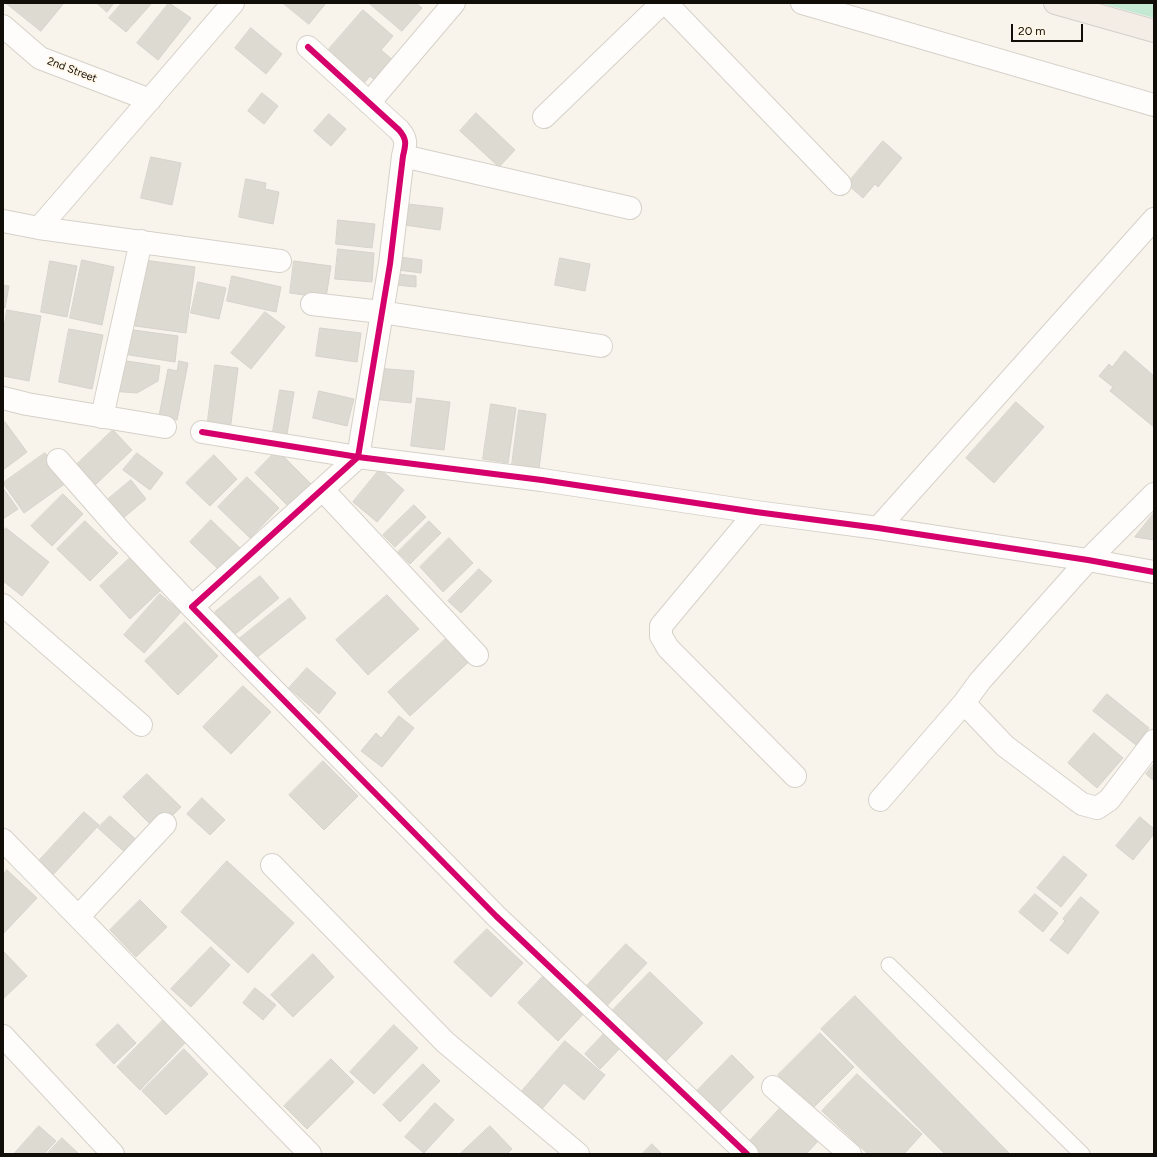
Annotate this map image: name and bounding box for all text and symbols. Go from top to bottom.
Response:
scale bar [1013,16,1085,42]
text: 20 m [1018,24,1046,38]
street label: 2nd Street [45,54,99,86]

